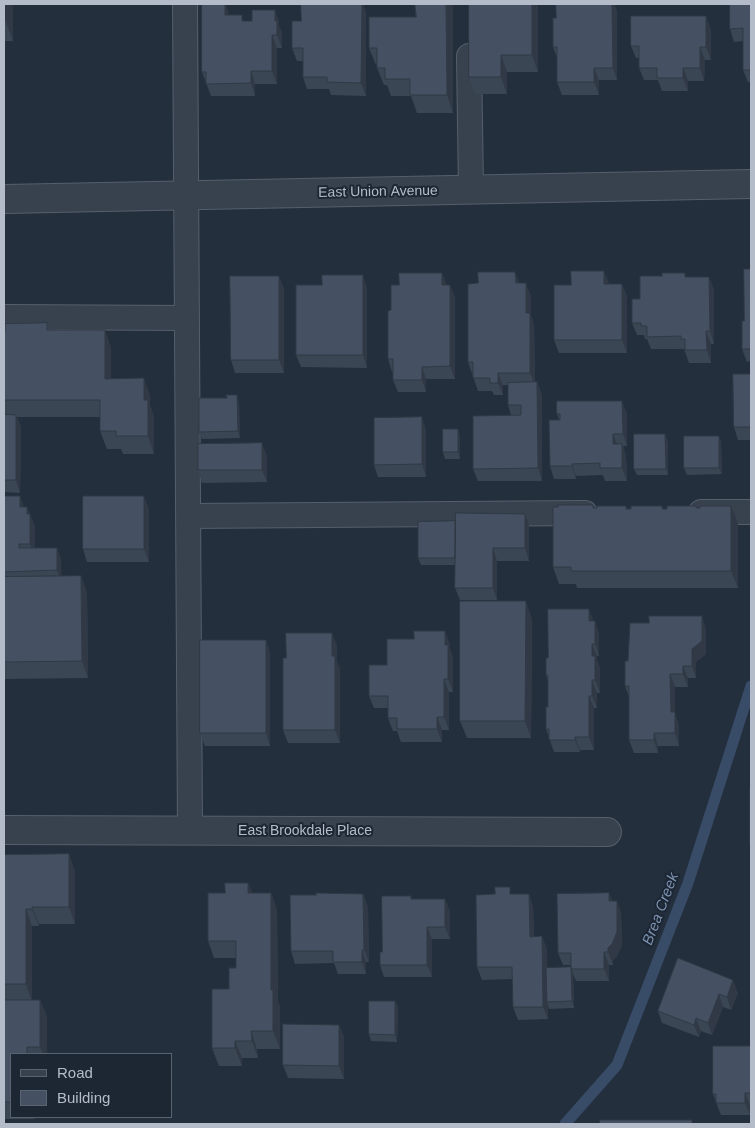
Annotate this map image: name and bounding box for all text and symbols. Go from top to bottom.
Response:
street label: East Union Avenue [318,183,438,201]
street label: East Brookdale Place [238,823,372,839]
water label: Brea Creek [639,870,683,948]
legend [10,1053,172,1118]
text: Road [57,1064,93,1081]
text: Building [57,1089,110,1106]

